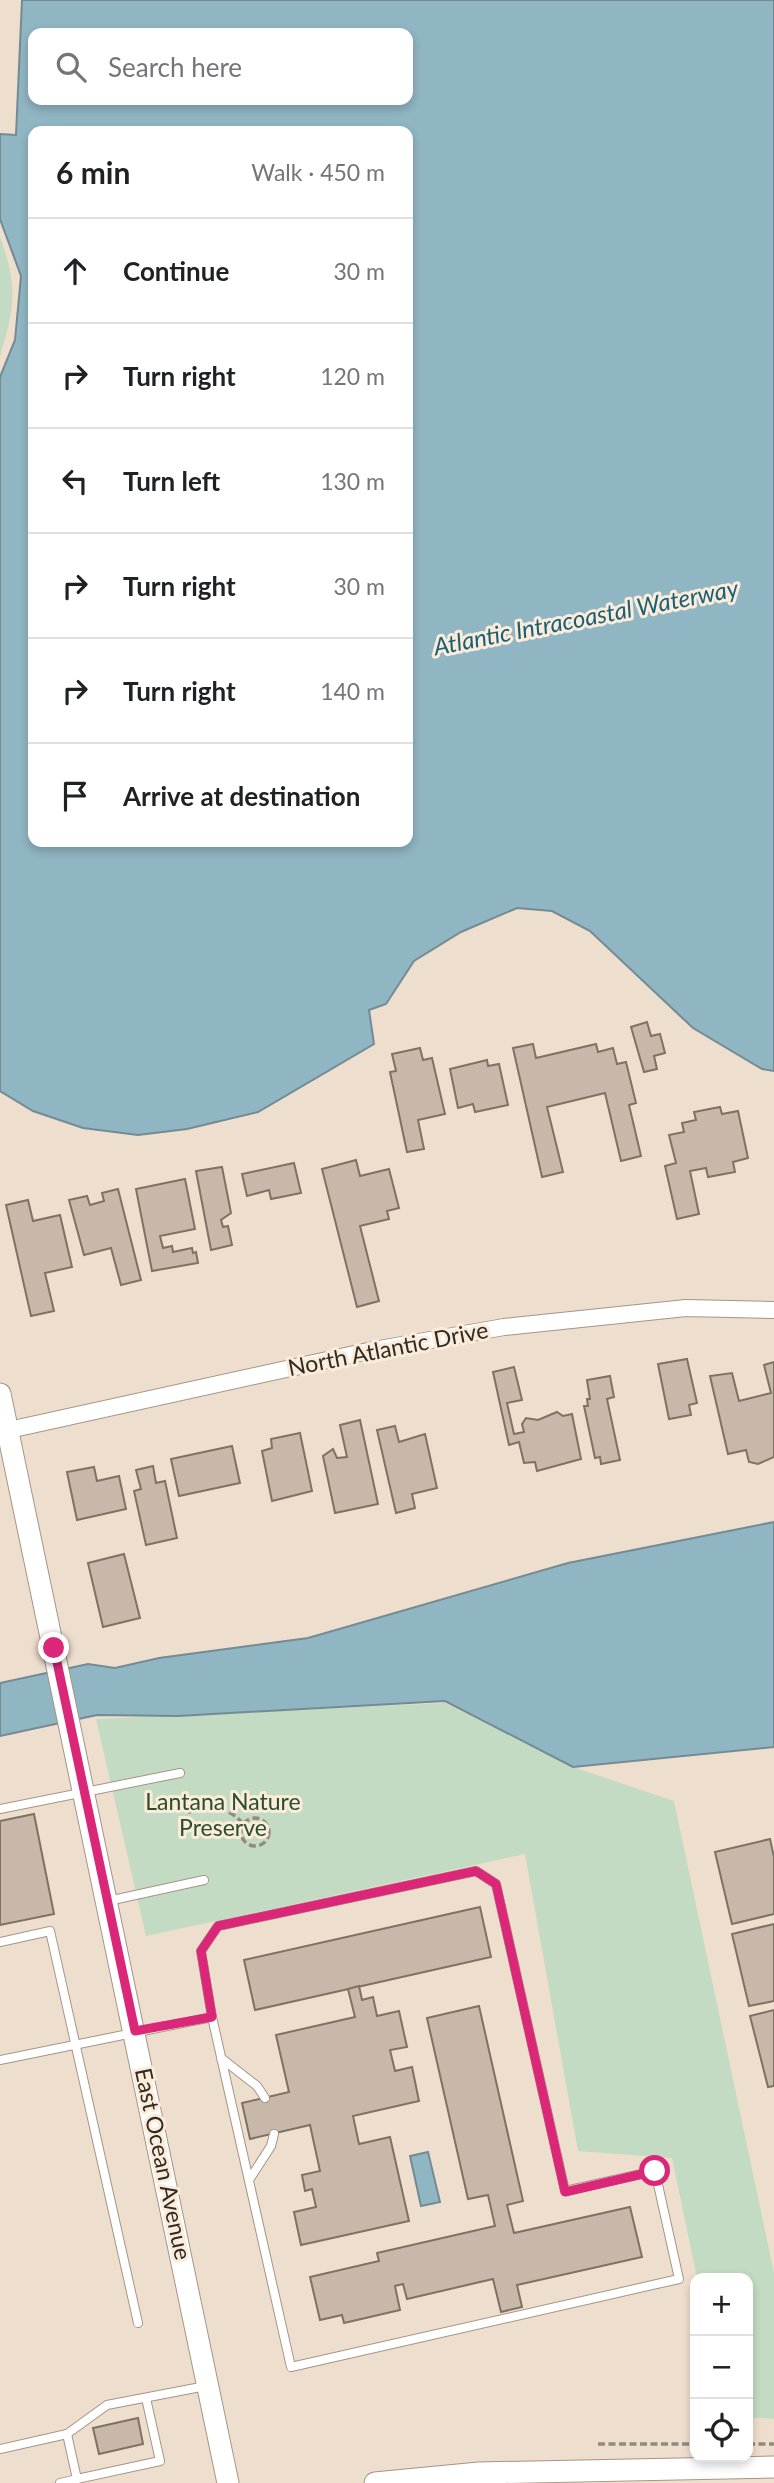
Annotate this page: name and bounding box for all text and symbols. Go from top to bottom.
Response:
search box [28,28,413,105]
icon: search [52,48,90,86]
text: Search here [108,51,242,83]
text: 6 min [56,154,130,190]
text: Walk · 450 m [251,158,385,186]
icon: ahead [56,252,94,290]
text: Continue [123,255,229,287]
text: 30 m [334,257,385,285]
icon: right [56,357,94,395]
text: Turn right [123,360,236,392]
text: 120 m [320,362,385,390]
icon: left [56,462,94,500]
text: Turn left [123,465,220,497]
text: 130 m [320,467,385,495]
icon: right [56,567,94,605]
text: Turn right [123,570,236,602]
text: 30 m [334,572,385,600]
water label: Atlantic Intracoastal Waterway [430,573,741,660]
icon: right [56,672,94,710]
text: Turn right [123,675,236,707]
text: 140 m [320,677,385,705]
icon: arrive [56,777,94,815]
text: Arrive at destination [123,780,360,812]
street label: North Atlantic Drive [285,1315,490,1381]
route end [38,1632,69,1663]
park label: Lantana Nature Preserve [145,1787,301,1841]
street label: East Ocean Avenue [130,2065,198,2262]
route start [639,2155,670,2186]
map controls [690,2273,753,2462]
button: + [690,2273,753,2336]
button: − [690,2336,753,2399]
button: locate [690,2399,753,2462]

